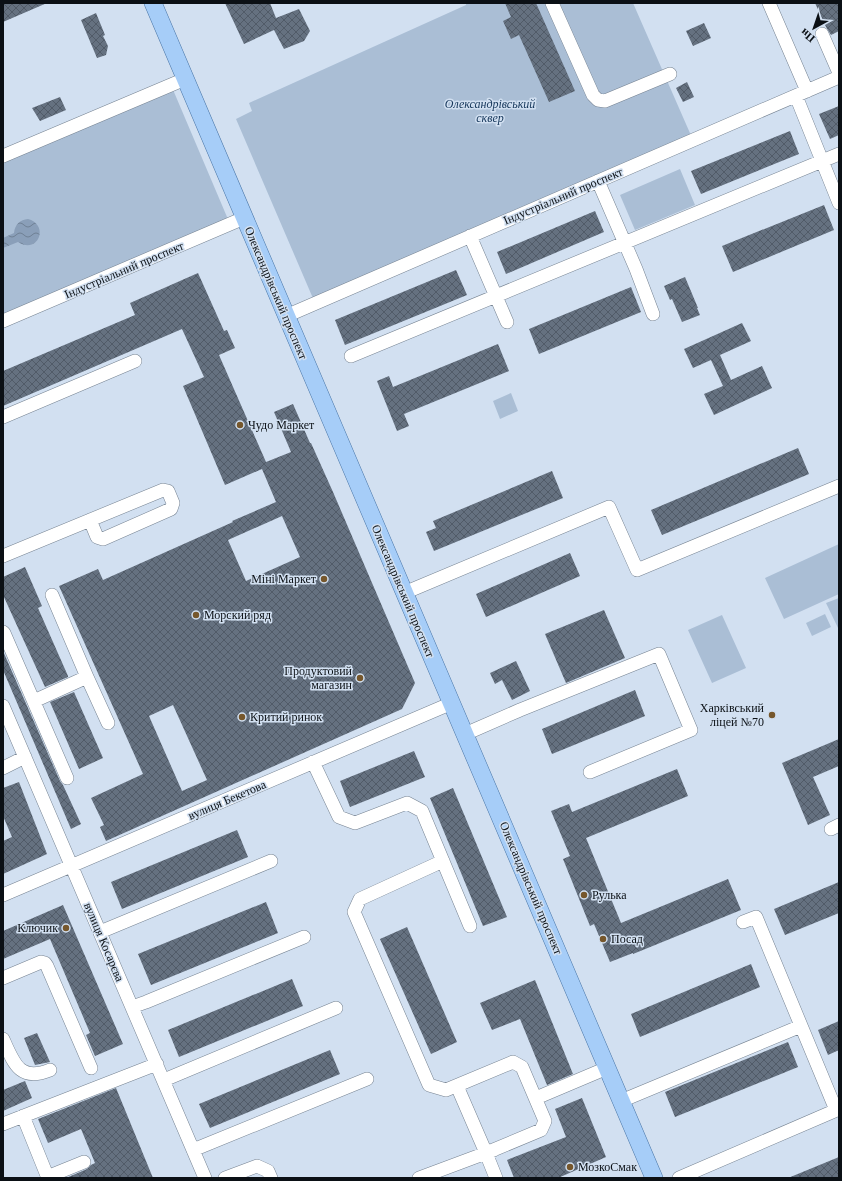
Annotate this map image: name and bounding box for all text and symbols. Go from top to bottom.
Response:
north arrow [794,8,834,48]
text: Пн [798,26,817,45]
park label: Олександрівський сквер [445,97,535,125]
street label: Індустріальний проспект [501,164,626,228]
street label: Олександрівський проспект [242,224,311,362]
street label: Індустріальний проспект [62,238,187,302]
place label: Чудо Маркет [248,418,315,432]
marker: Чудо Маркет [235,420,245,430]
street label: Олександрівський проспект [369,522,438,660]
place label: Міні Маркет [251,572,317,586]
marker: Міні Маркет [319,574,329,584]
place label: Морский ряд [204,608,271,622]
marker: Морский ряд [191,610,201,620]
place label: Продуктовий магазин [284,664,353,692]
marker: Продуктовий магазин [355,673,365,683]
place label: Харківський ліцей №70 [700,701,765,729]
place label: Критий ринок [250,710,322,724]
marker: Харківський ліцей №70 [767,710,777,720]
marker: Критий ринок [237,712,247,722]
street label: вулиця Бекетова [186,777,269,823]
street label: Олександрівський проспект [497,819,566,957]
place label: Рулька [592,888,627,902]
marker: Рулька [579,890,589,900]
street label: вулиця Косарєва [81,900,127,984]
place label: Ключик [17,921,58,935]
marker: Ключик [61,923,71,933]
place label: Посад [611,932,643,946]
marker: Посад [598,934,608,944]
place label: МозкоСмак [578,1160,637,1174]
marker: МозкоСмак [565,1162,575,1172]

